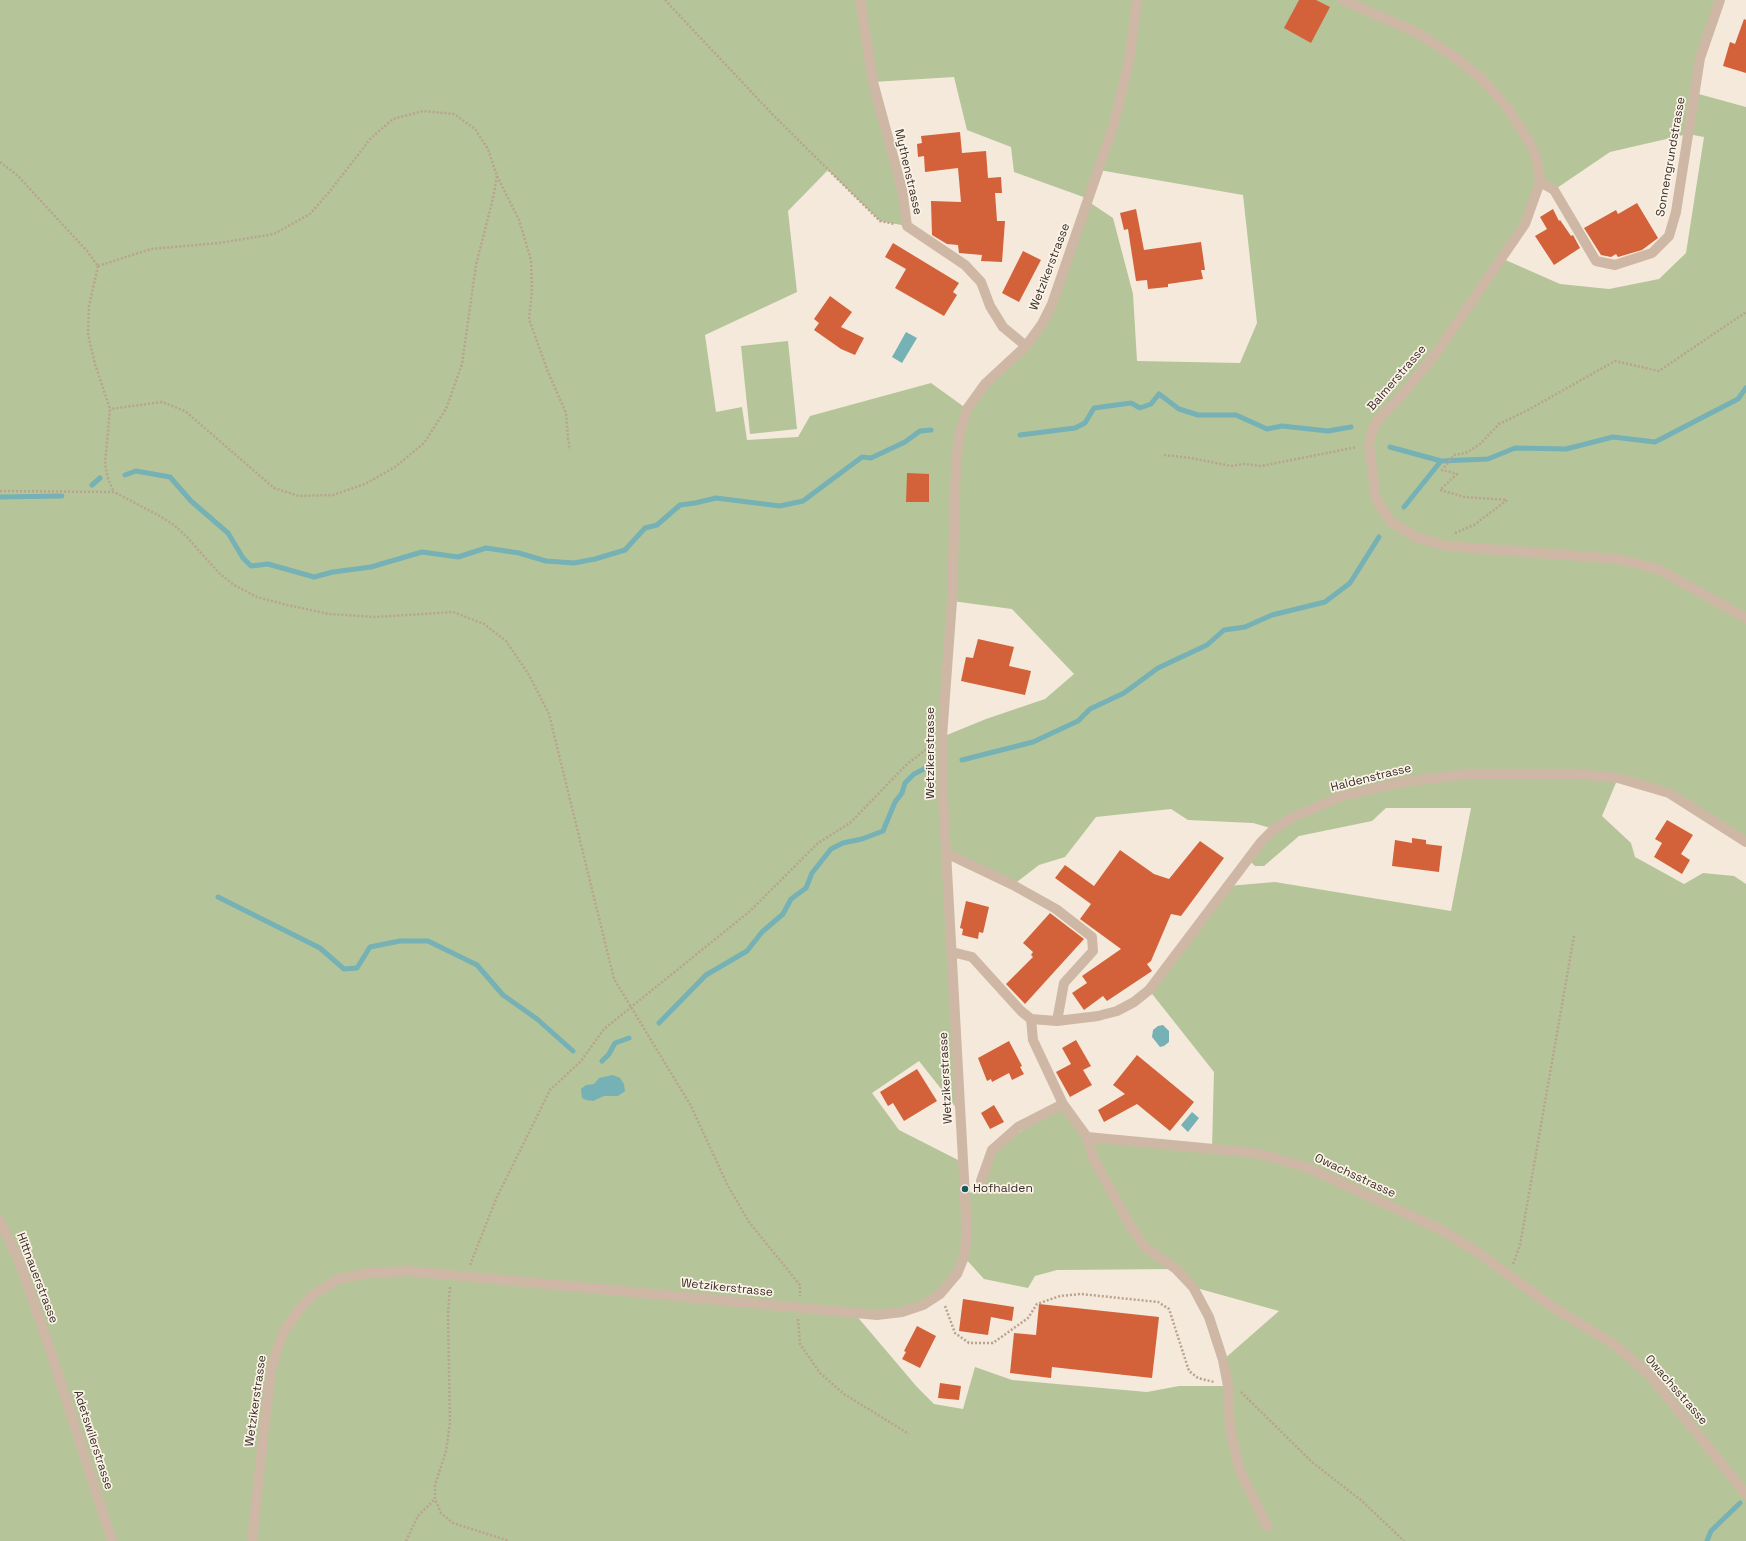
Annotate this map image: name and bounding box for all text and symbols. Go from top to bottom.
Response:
street label: Sonnengrundstrasse [1653,96,1689,218]
street label: Mythenstrasse [891,128,925,216]
street label: Wetzikerstrasse [1027,221,1073,313]
street label: Balmerstrasse [1365,342,1429,414]
street label: Wetzikerstrasse [924,707,938,799]
street label: Haldenstrasse [1329,761,1413,795]
street label: Wetzikerstrasse [936,1032,956,1124]
street label: Owachsstrasse [1312,1151,1398,1201]
place label: Hofhalden [973,1182,1033,1196]
marker: Hofhalden [960,1184,970,1194]
street label: Hittnauerstrasse [13,1231,61,1325]
street label: Wetzikerstrasse [680,1276,774,1300]
street label: Owachsstrasse [1642,1352,1710,1428]
street label: Wetzikerstrasse [242,1354,270,1448]
street label: Adetswilerstrasse [70,1389,116,1491]

